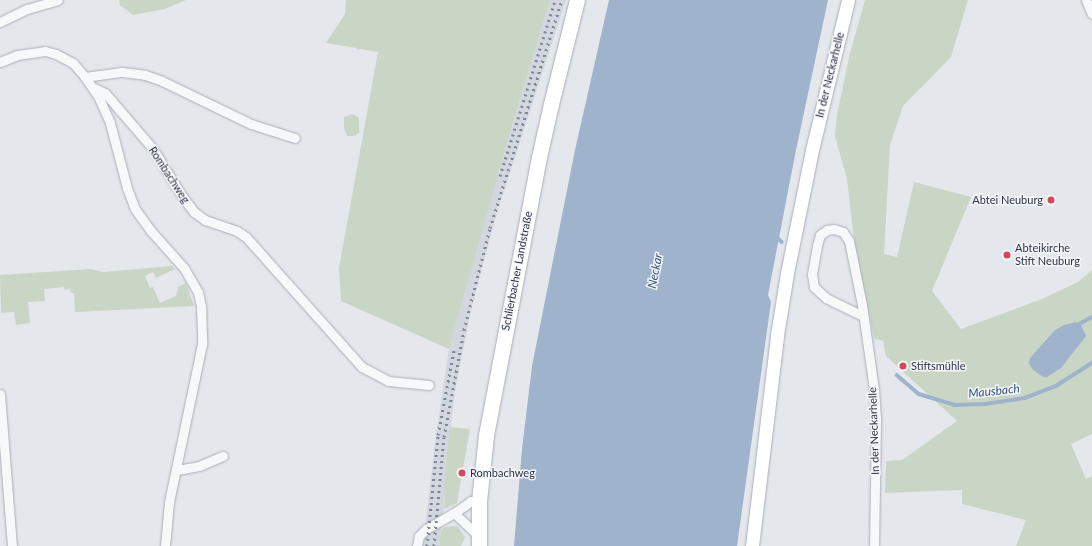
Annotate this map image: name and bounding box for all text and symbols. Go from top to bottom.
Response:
street label: In der Neckarhelle [813,31,847,119]
street label: Rombachweg [146,144,192,206]
place label: Abtei Neuburg [972,193,1043,207]
marker: Abtei Neuburg [1046,195,1056,205]
street label: Schlierbacher Landstraße [499,210,535,332]
place label: Abteikirche Stift Neuburg [1015,242,1080,268]
marker: Abteikirche Stift Neuburg [1002,250,1012,260]
water label: Neckar [645,252,665,290]
place label: Stiftsmühle [911,359,966,373]
marker: Stiftsmühle [898,361,908,371]
water label: Mausbach [968,381,1020,401]
street label: In der Neckarhelle [866,387,882,475]
place label: Rombachweg [470,466,535,480]
marker: Rombachweg [457,468,467,478]

